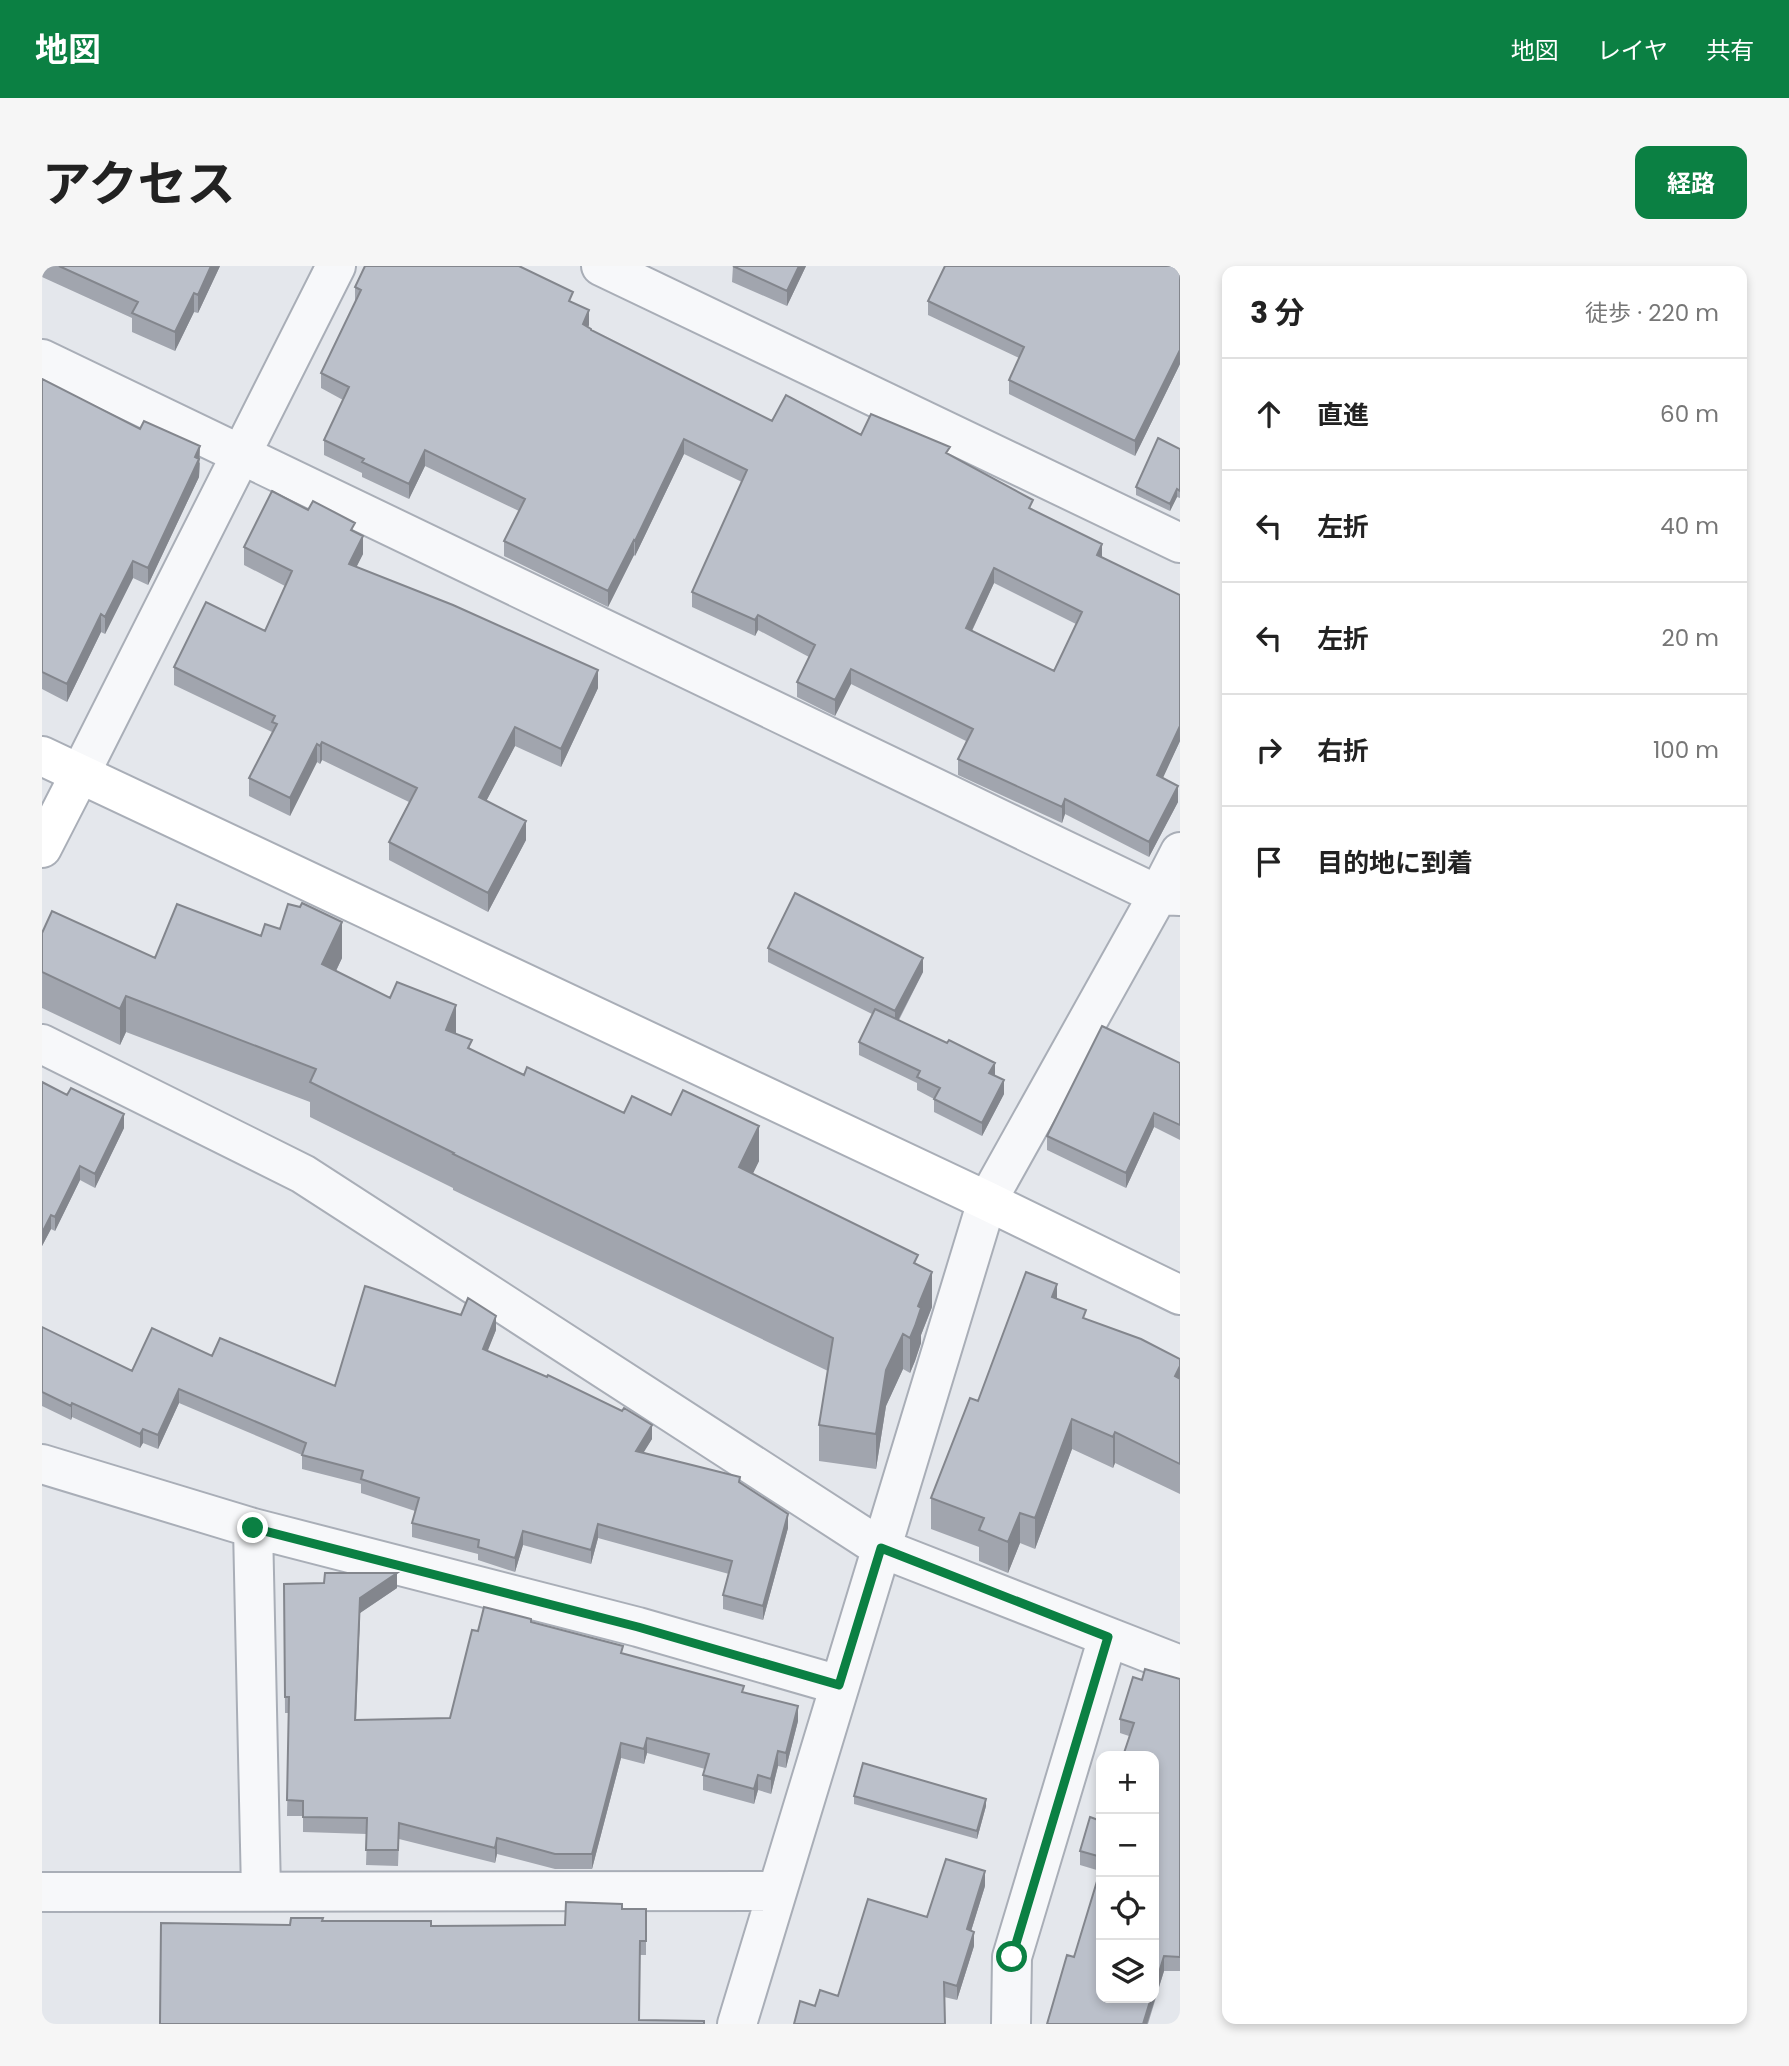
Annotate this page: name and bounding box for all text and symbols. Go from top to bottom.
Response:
text: 地図 [35,26,101,73]
text: 地図 [1511,34,1559,67]
text: レイヤ [1597,34,1668,67]
text: 共有 [1706,34,1754,67]
button: 経路 [1635,146,1747,219]
text: アクセス [42,150,236,218]
text: 3 分 [1250,291,1305,334]
text: 徒歩 · 220 m [1585,297,1719,329]
icon: ahead [1250,395,1288,433]
text: 直進 [1317,397,1369,433]
text: 60 m [1660,398,1719,430]
icon: left [1250,507,1288,545]
text: 左折 [1317,509,1369,545]
text: 40 m [1660,510,1719,542]
icon: left [1250,619,1288,657]
text: 左折 [1317,621,1369,657]
text: 20 m [1661,622,1719,654]
icon: right [1250,731,1288,769]
text: 右折 [1317,733,1369,769]
text: 100 m [1653,734,1719,766]
icon: arrive [1250,843,1288,881]
text: 目的地に到着 [1317,845,1473,881]
route end [237,1512,268,1543]
map controls [1096,1751,1159,2003]
button: + [1096,1751,1159,1814]
button: − [1096,1814,1159,1877]
button: locate [1096,1877,1159,1940]
button: layers [1096,1940,1159,2003]
route start [996,1941,1027,1972]

